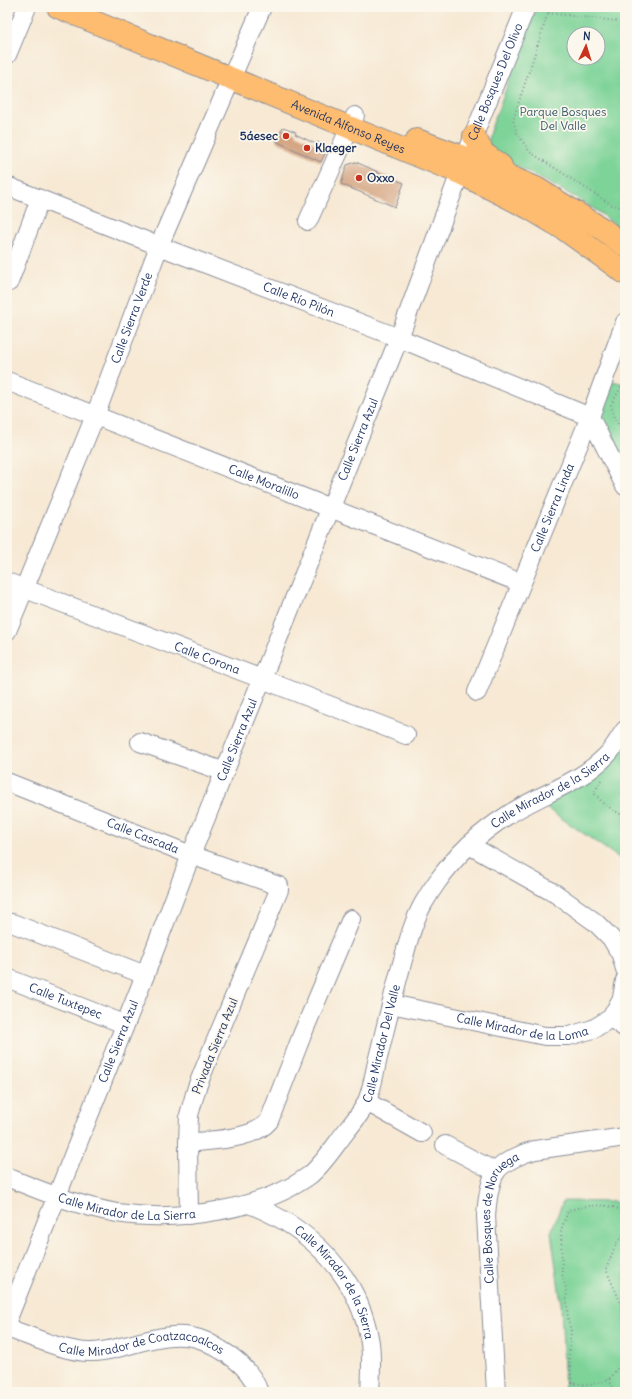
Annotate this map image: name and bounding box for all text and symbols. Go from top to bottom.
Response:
street label: Calle Bosques Del Olivo [464,20,526,143]
north arrow [566,26,606,66]
text: N [582,29,591,43]
street label: Avenida Alfonso Reyes [289,96,408,157]
park label: Parque Bosques Del Valle [519,104,607,133]
place label: 5áesec [240,128,278,143]
marker: 5áesec [281,131,291,141]
place label: Klaeger [315,140,357,156]
marker: Klaeger [302,143,312,153]
place label: Oxxo [367,170,395,185]
marker: Oxxo [354,173,364,183]
street label: Calle Sierra Verde [107,270,155,366]
street label: Calle Río Pilón [261,279,337,320]
street label: Calle Sierra Azul [334,396,381,483]
street label: Calle Moralillo [226,461,302,502]
street label: Calle Sierra Linda [527,461,577,554]
street label: Calle Corona [172,638,242,677]
street label: Calle Sierra Azul [213,696,260,783]
street label: Calle Mirador de la Sierra [488,749,613,831]
street label: Calle Cascada [105,814,181,856]
street label: Calle Tuxtepec [27,979,105,1022]
street label: Calle Mirador Del Valle [359,983,403,1105]
street label: Privada Sierra Azul [188,995,241,1096]
street label: Calle Sierra Azul [95,998,141,1085]
street label: Calle Mirador de la Loma [455,1010,590,1043]
street label: Calle Bosques de Noruega [478,1149,521,1284]
street label: Calle Mirador de La Sierra [56,1189,197,1223]
street label: Calle Mirador de la Sierra [292,1222,377,1340]
street label: Calle Mirador de Coatzacoalcos [57,1328,227,1359]

